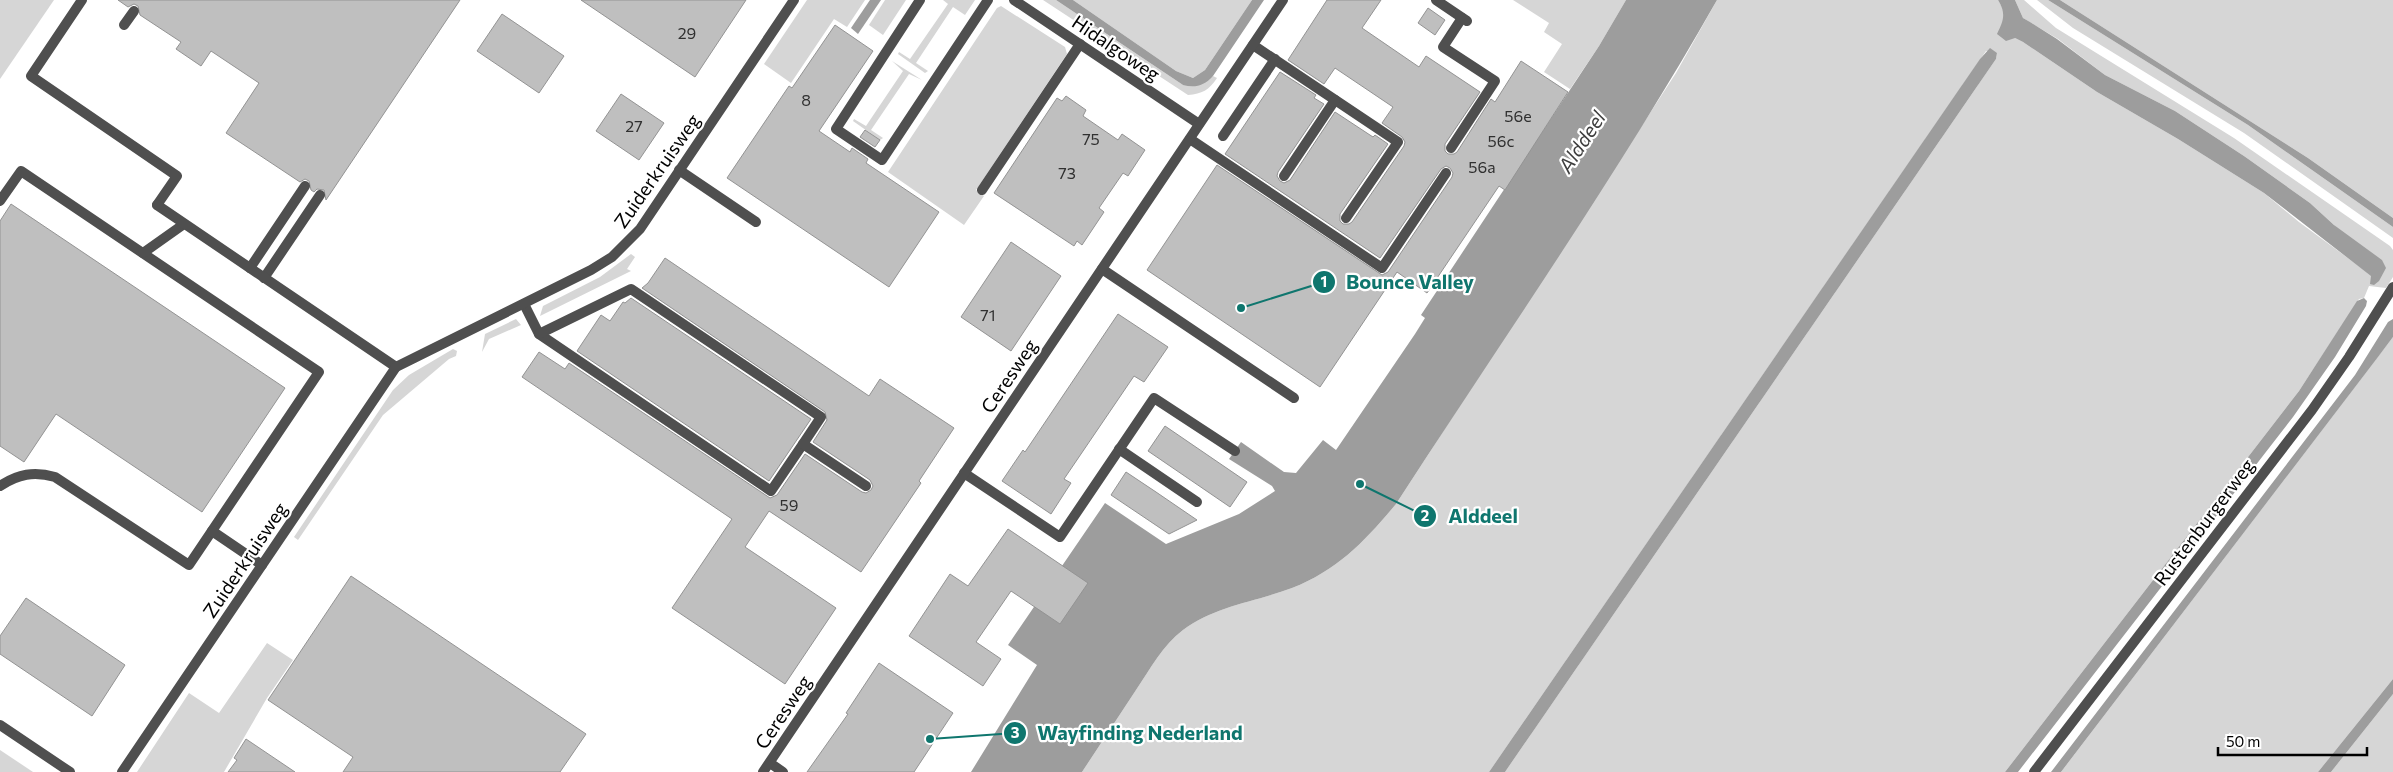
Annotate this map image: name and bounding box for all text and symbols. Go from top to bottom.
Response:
street label: Hidalgoweg [1068,10,1165,85]
house number: 29 [678,23,696,42]
house number: 8 [801,90,811,109]
house number: 56e [1504,106,1532,125]
water label: Alddeel [1552,106,1610,177]
street label: Zuiderkruisweg [609,109,704,232]
house number: 27 [625,116,643,135]
house number: 75 [1082,129,1100,148]
house number: 56c [1488,131,1514,150]
house number: 56a [1468,157,1496,176]
house number: 73 [1058,163,1076,182]
callout: Bounce Valley [1311,265,1484,300]
text: Bounce Valley [1346,269,1474,293]
text: 1 [1321,272,1327,290]
house number: 71 [980,305,996,324]
street label: Ceresweg [976,334,1042,417]
street label: Rustenburgerweg [2148,454,2259,590]
house number: 59 [780,495,798,514]
street label: Zuiderkruisweg [198,498,292,622]
callout: Alddeel [1413,498,1527,533]
text: Alddeel [1448,503,1518,527]
text: 2 [1421,506,1429,524]
street label: Ceresweg [750,670,816,753]
callout: Wayfinding Nederland [1002,716,1253,751]
text: Wayfinding Nederland [1037,720,1243,744]
text: 3 [1011,723,1020,741]
scale bar [2218,724,2367,756]
text: 50 m [2226,732,2260,750]

